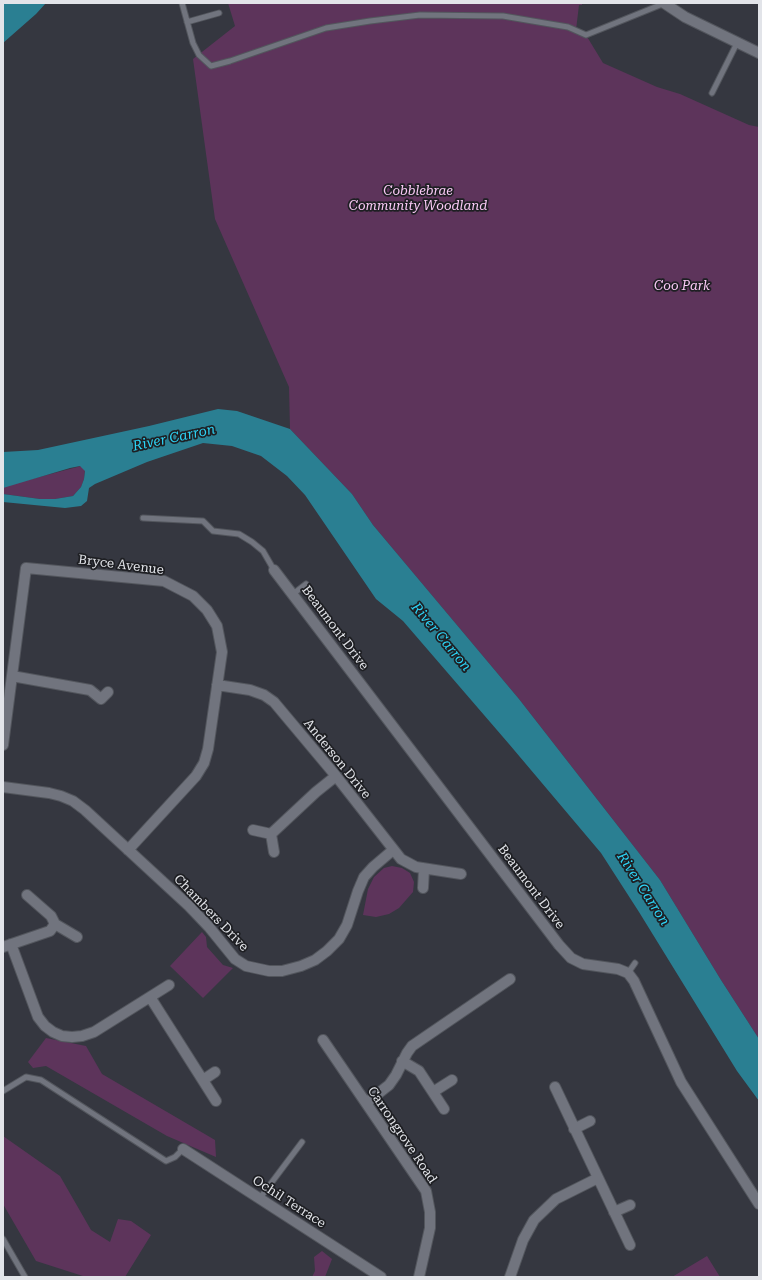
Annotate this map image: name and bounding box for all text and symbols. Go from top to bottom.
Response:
park label: Cobblebrae Community Woodland [349,183,487,214]
park label: Coo Park [654,278,710,294]
water label: River Carron [131,421,217,455]
street label: Bryce Avenue [77,552,165,578]
street label: Beaumont Drive [298,583,372,673]
water label: River Carron [408,599,474,675]
street label: Anderson Drive [300,716,374,802]
street label: Beaumont Drive [494,842,568,932]
water label: River Carron [613,849,673,929]
street label: Chambers Drive [170,871,252,955]
street label: Carrongrove Road [364,1084,440,1186]
street label: Ochil Terrace [249,1172,329,1232]

